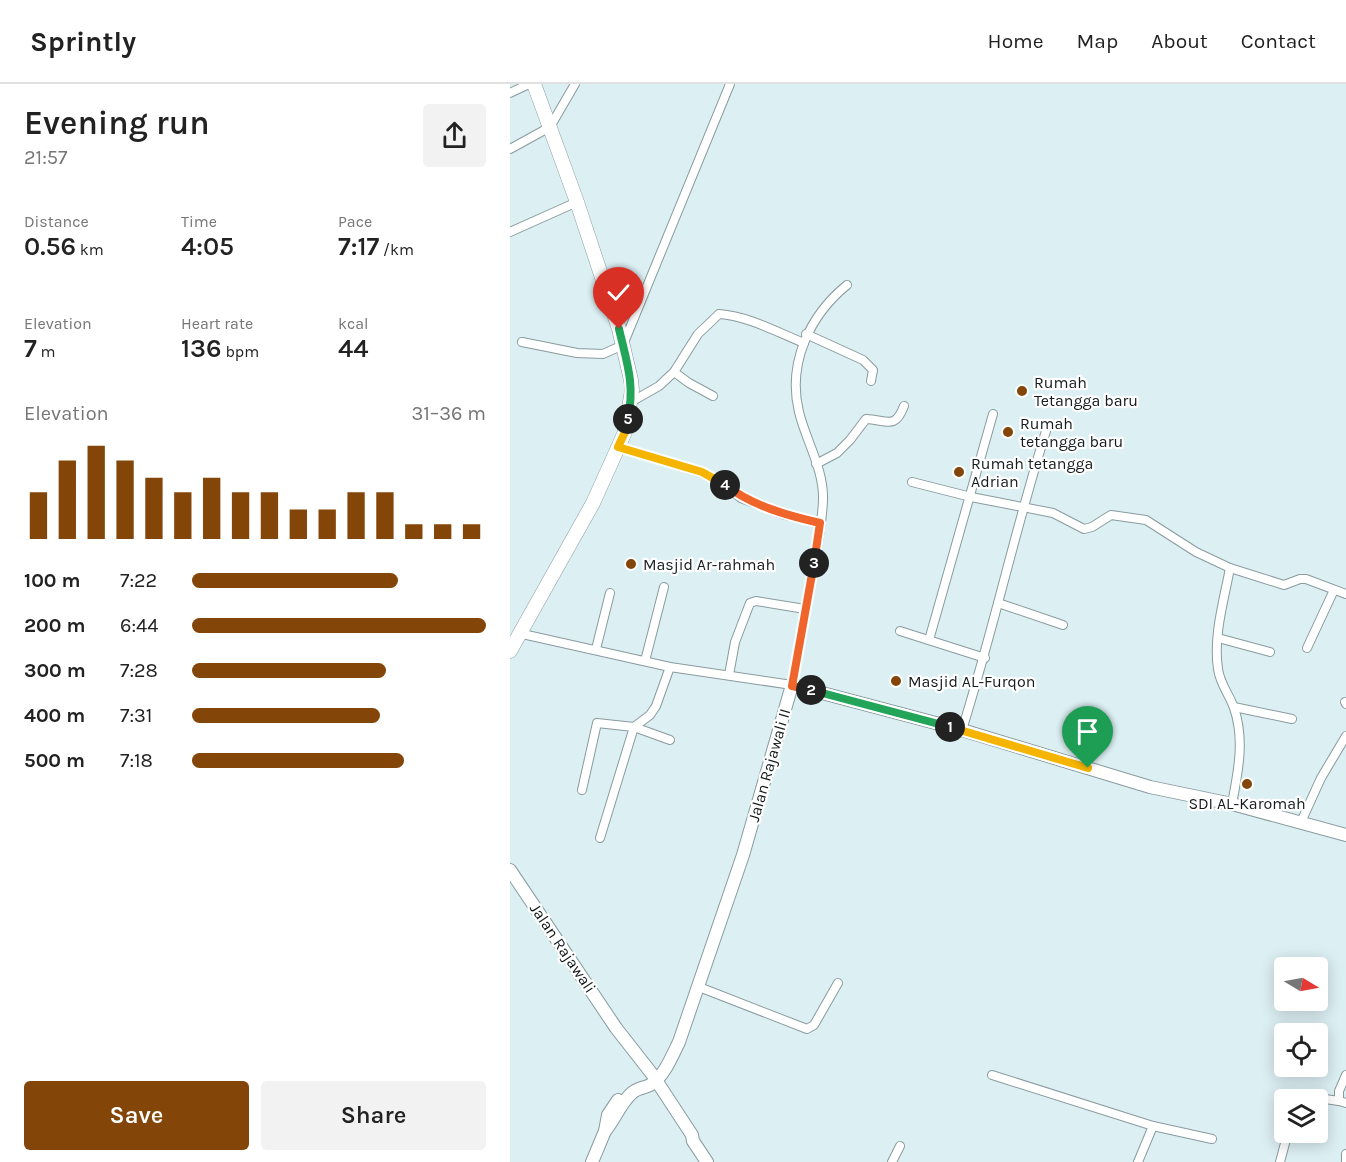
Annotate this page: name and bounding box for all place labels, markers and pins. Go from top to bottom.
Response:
pin [593,267,644,329]
place label: Rumah Tetangga baru [1034,373,1138,410]
marker: Rumah Tetangga baru [1015,384,1029,398]
pin: 5 [613,404,643,434]
place label: Rumah tetangga baru [1020,414,1123,451]
marker: Rumah tetangga baru [1001,425,1015,439]
place label: Rumah tetangga Adrian [971,454,1093,491]
marker: Rumah tetangga Adrian [952,465,966,479]
pin: 4 [710,470,740,500]
pin: 3 [799,548,829,578]
place label: Masjid Ar-rahmah [643,555,775,574]
marker: Masjid Ar-rahmah [624,557,638,571]
place label: Masjid AL-Furqon [908,672,1035,691]
marker: Masjid AL-Furqon [889,674,903,688]
pin: 2 [796,675,826,705]
pin [1062,706,1113,768]
pin: 1 [935,712,965,742]
marker: SDI AL-Karomah [1240,777,1254,791]
place label: SDI AL-Karomah [1188,794,1306,813]

